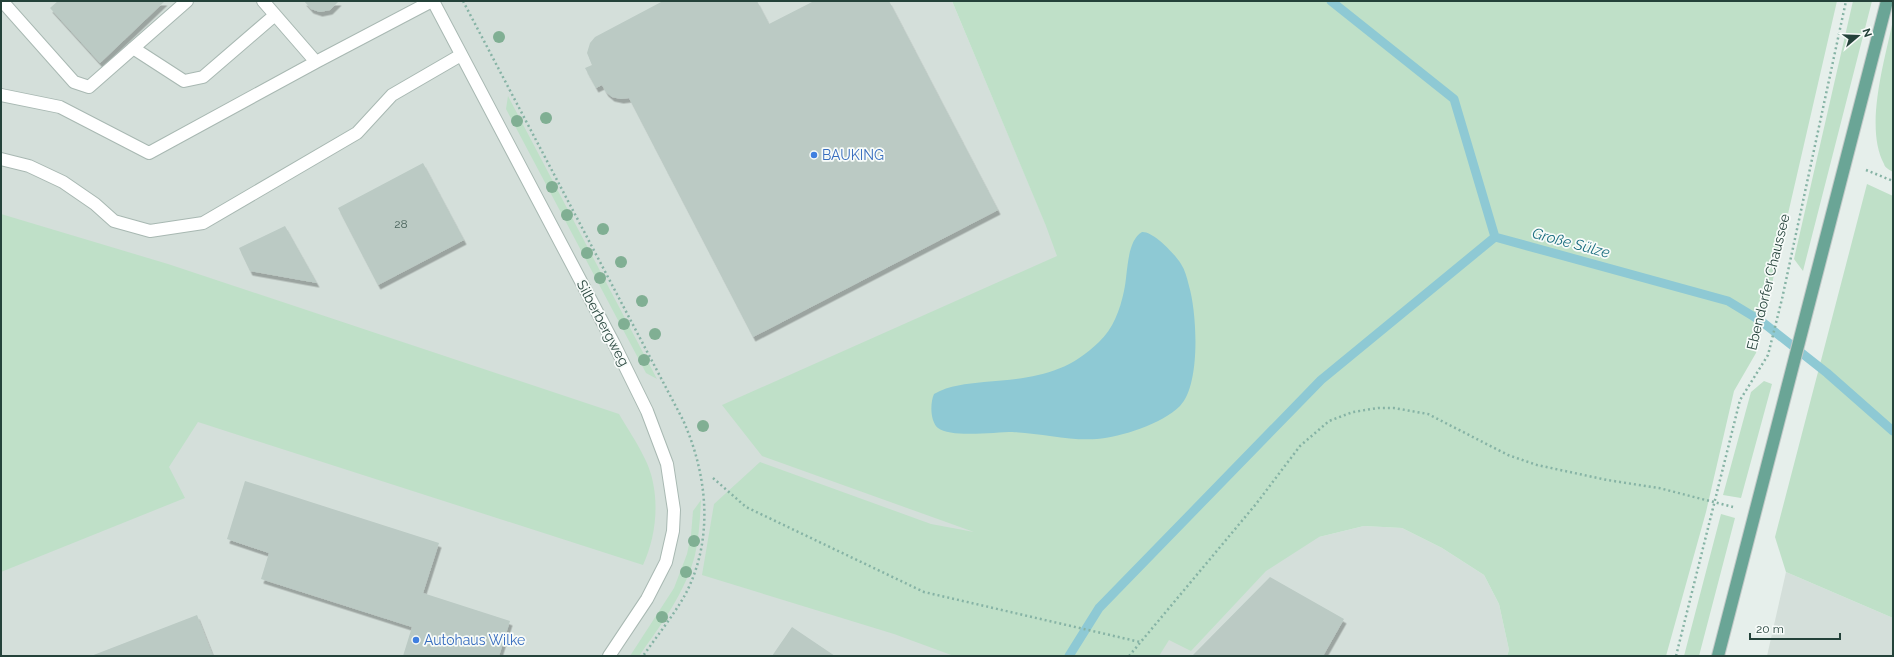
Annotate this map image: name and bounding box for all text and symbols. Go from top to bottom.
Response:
north arrow [1838,16,1878,56]
text: N [1859,27,1874,39]
place label: BAUKING [822,147,884,163]
marker: BAUKING [809,150,819,160]
street label: Ebendorfer Chaussee [1743,212,1793,352]
house number: 28 [394,217,408,231]
water label: Große Sülze [1530,224,1612,262]
street label: Silberbergweg [574,277,632,369]
scale bar [1750,615,1840,641]
text: 20 m [1756,622,1784,636]
place label: Autohaus Wilke [424,632,525,648]
marker: Autohaus Wilke [411,635,421,645]

